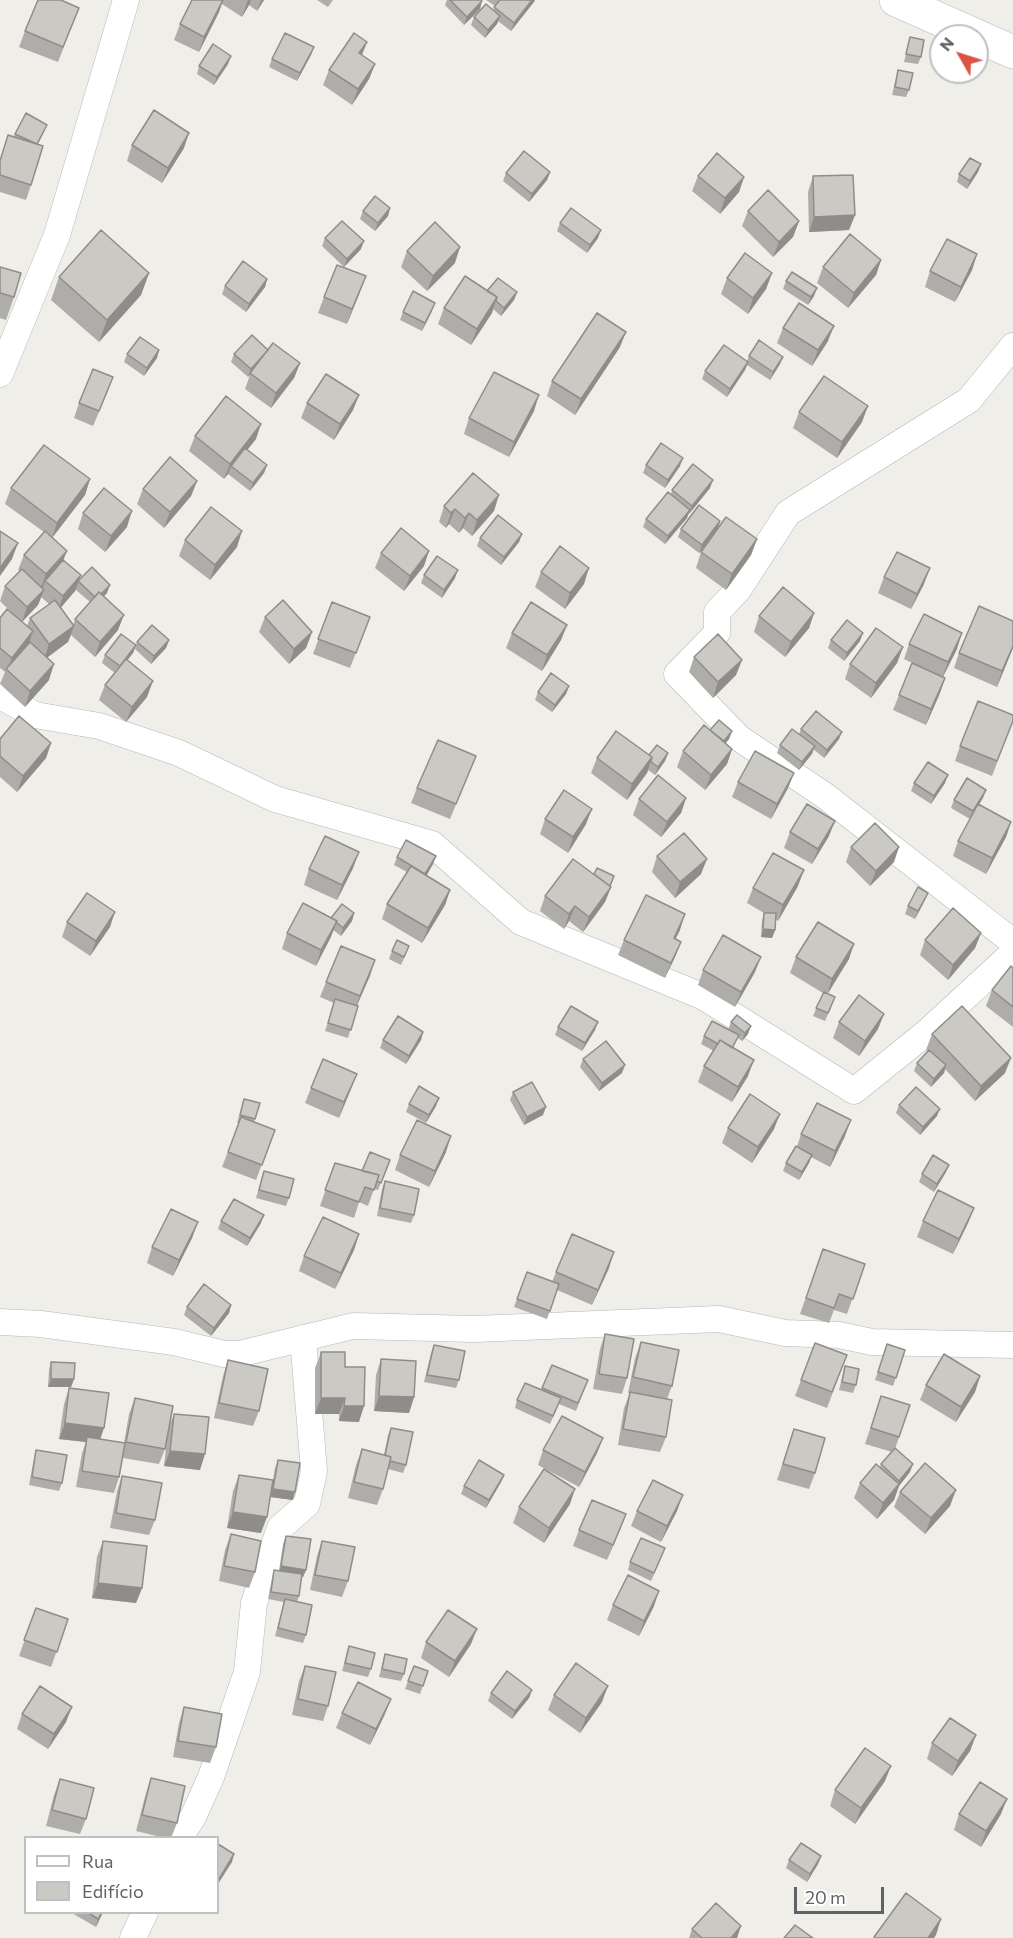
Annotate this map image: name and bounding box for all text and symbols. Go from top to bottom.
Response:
north arrow [929,24,989,84]
text: N [935,33,957,54]
legend [24,1836,219,1914]
text: Rua [82,1850,113,1872]
scale bar [797,1875,887,1913]
text: Edifício [82,1880,144,1902]
text: 20 m [805,1886,846,1908]

